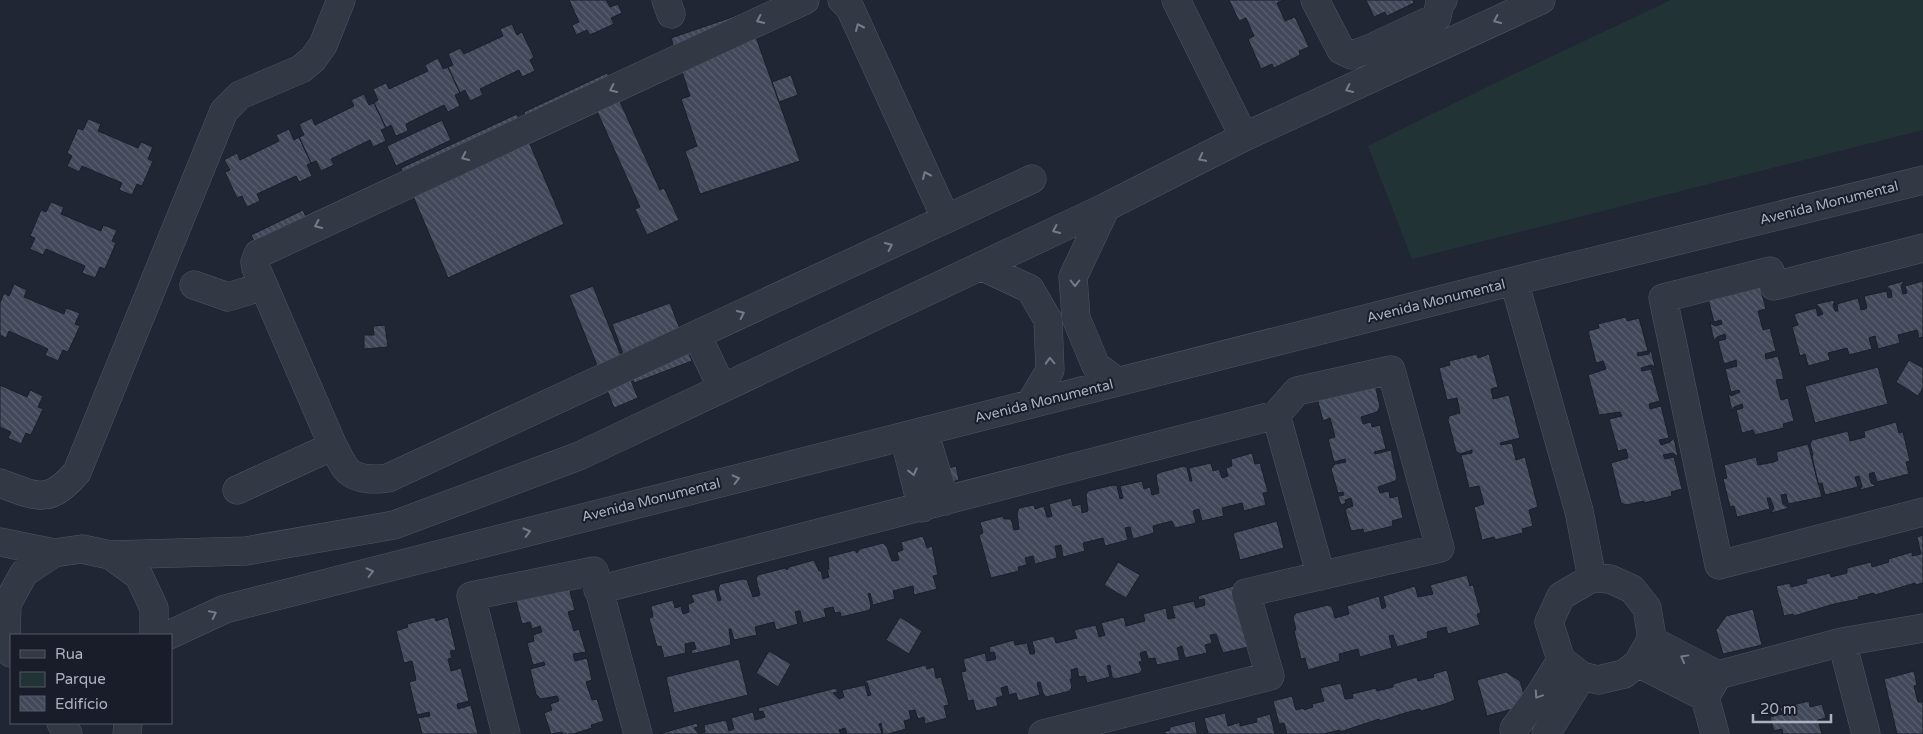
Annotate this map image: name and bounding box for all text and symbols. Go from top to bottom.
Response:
one-way arrow [756,14,765,25]
one-way arrow [1493,14,1502,24]
one-way arrow [854,23,865,32]
one-way arrow [609,82,618,93]
one-way arrow [1345,82,1354,93]
one-way arrow [461,150,470,161]
one-way arrow [1198,152,1207,162]
one-way arrow [921,171,932,180]
street label: Avenida Monumental [1758,178,1900,228]
one-way arrow [314,219,323,229]
one-way arrow [1053,224,1062,234]
one-way arrow [883,242,892,252]
street label: Avenida Monumental [1365,276,1507,326]
one-way arrow [1070,280,1080,288]
one-way arrow [736,310,745,321]
one-way arrow [1045,356,1055,364]
street label: Avenida Monumental [973,376,1115,426]
one-way arrow [907,467,918,476]
one-way arrow [731,474,740,485]
street label: Avenida Monumental [580,475,722,525]
one-way arrow [523,527,532,538]
one-way arrow [366,567,374,578]
one-way arrow [208,610,217,620]
legend [10,634,172,724]
text: Rua [55,645,83,663]
one-way arrow [1680,654,1689,664]
text: Parque [55,670,106,688]
one-way arrow [1535,690,1545,699]
scale bar [1753,692,1830,724]
text: Edifício [55,695,108,713]
text: 20 m [1760,700,1797,718]

